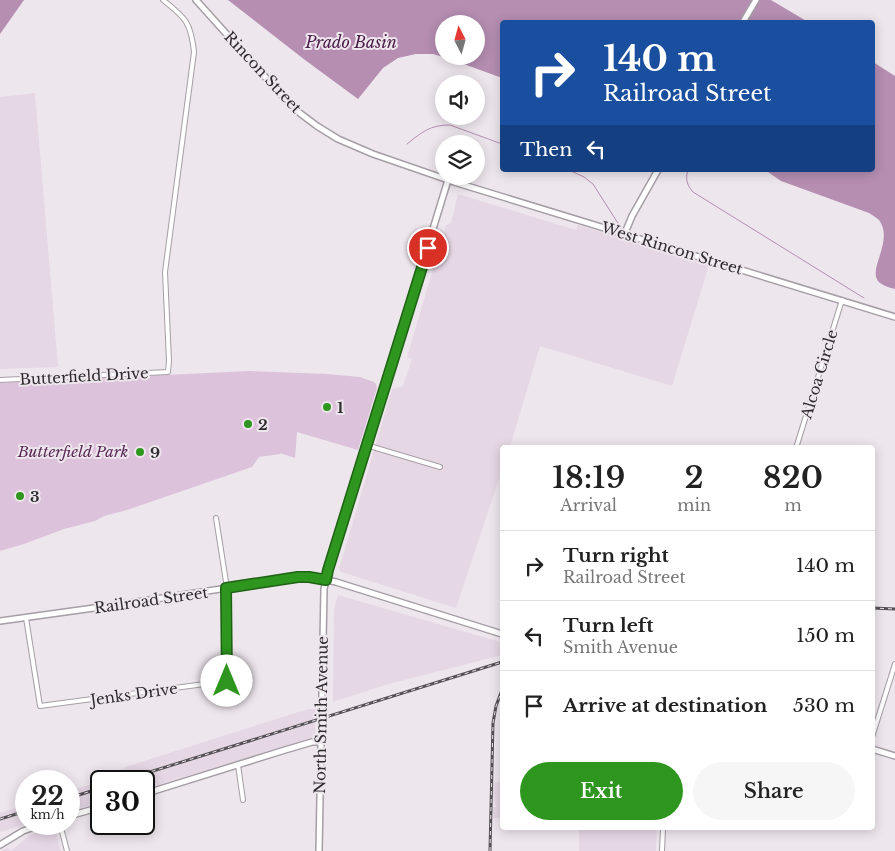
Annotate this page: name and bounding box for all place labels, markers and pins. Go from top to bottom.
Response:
pin [407,227,449,269]
place label: 1 [337,398,344,417]
marker: 1 [321,401,333,413]
place label: 2 [258,415,268,434]
marker: 2 [242,418,254,430]
place label: 9 [150,443,160,462]
marker: 9 [134,446,146,458]
place label: 3 [30,487,40,506]
marker: 3 [14,490,26,502]

